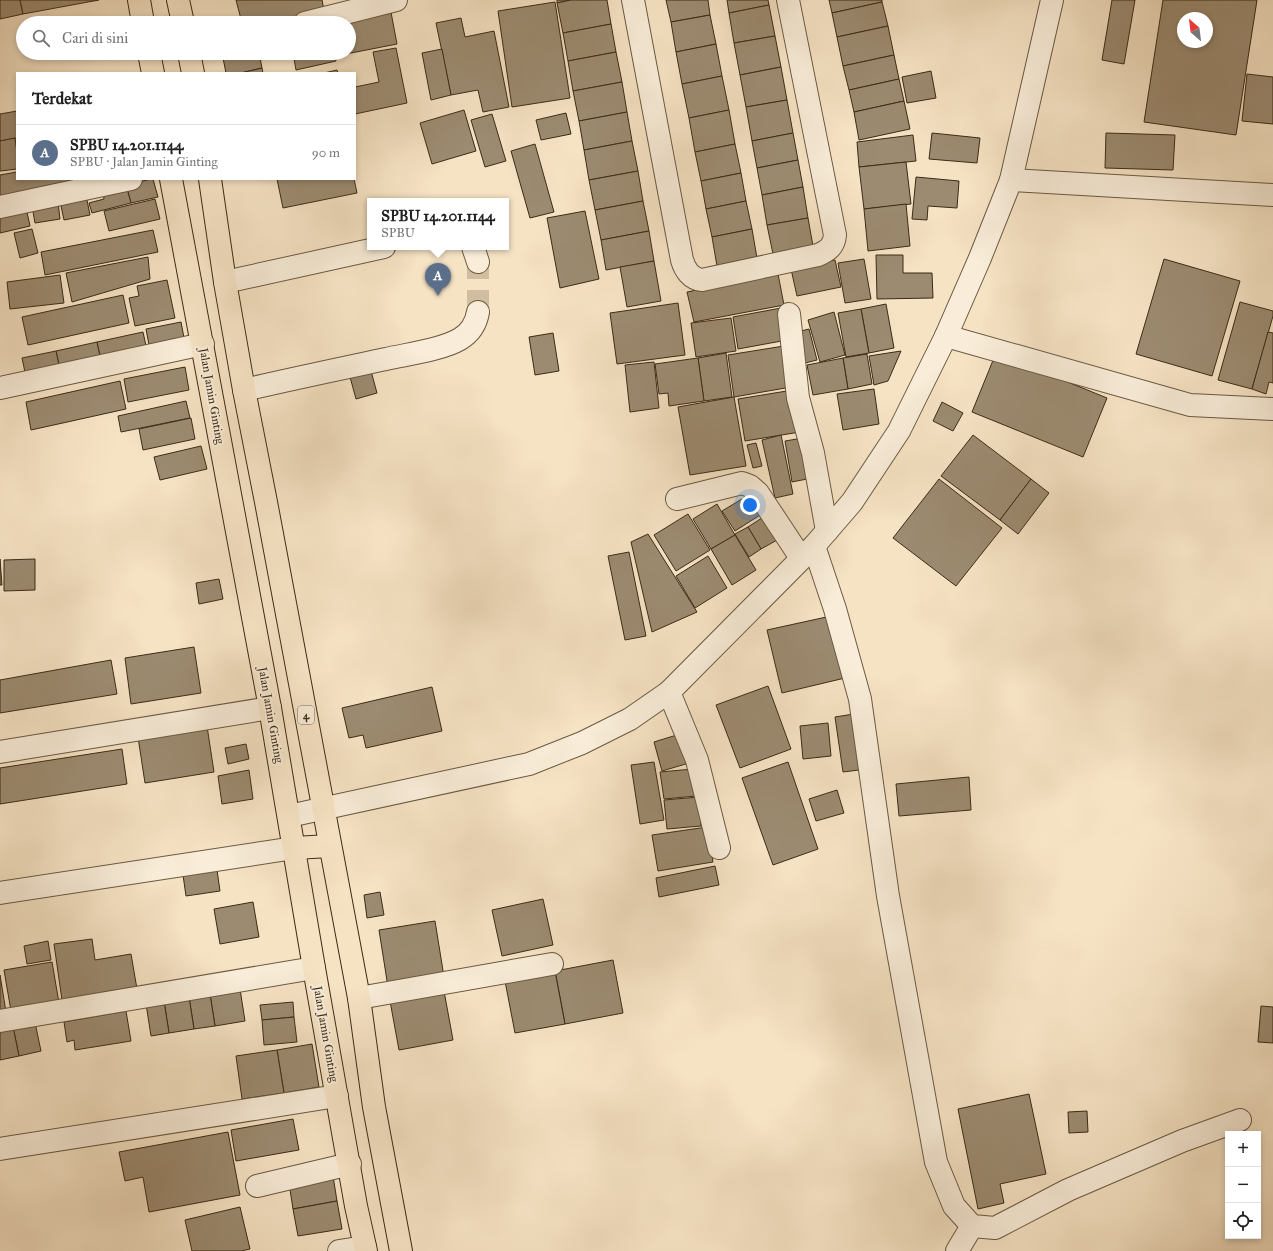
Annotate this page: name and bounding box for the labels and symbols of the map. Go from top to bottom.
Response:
north arrow [1177,12,1213,48]
pin: A [425,263,451,296]
street label: Jalan Jamin Ginting [195,345,227,446]
your location [740,495,760,515]
street label: Jalan Jamin Ginting [254,664,286,765]
road number: 4 [298,706,314,724]
street label: Jalan Jamin Ginting [309,983,341,1084]

